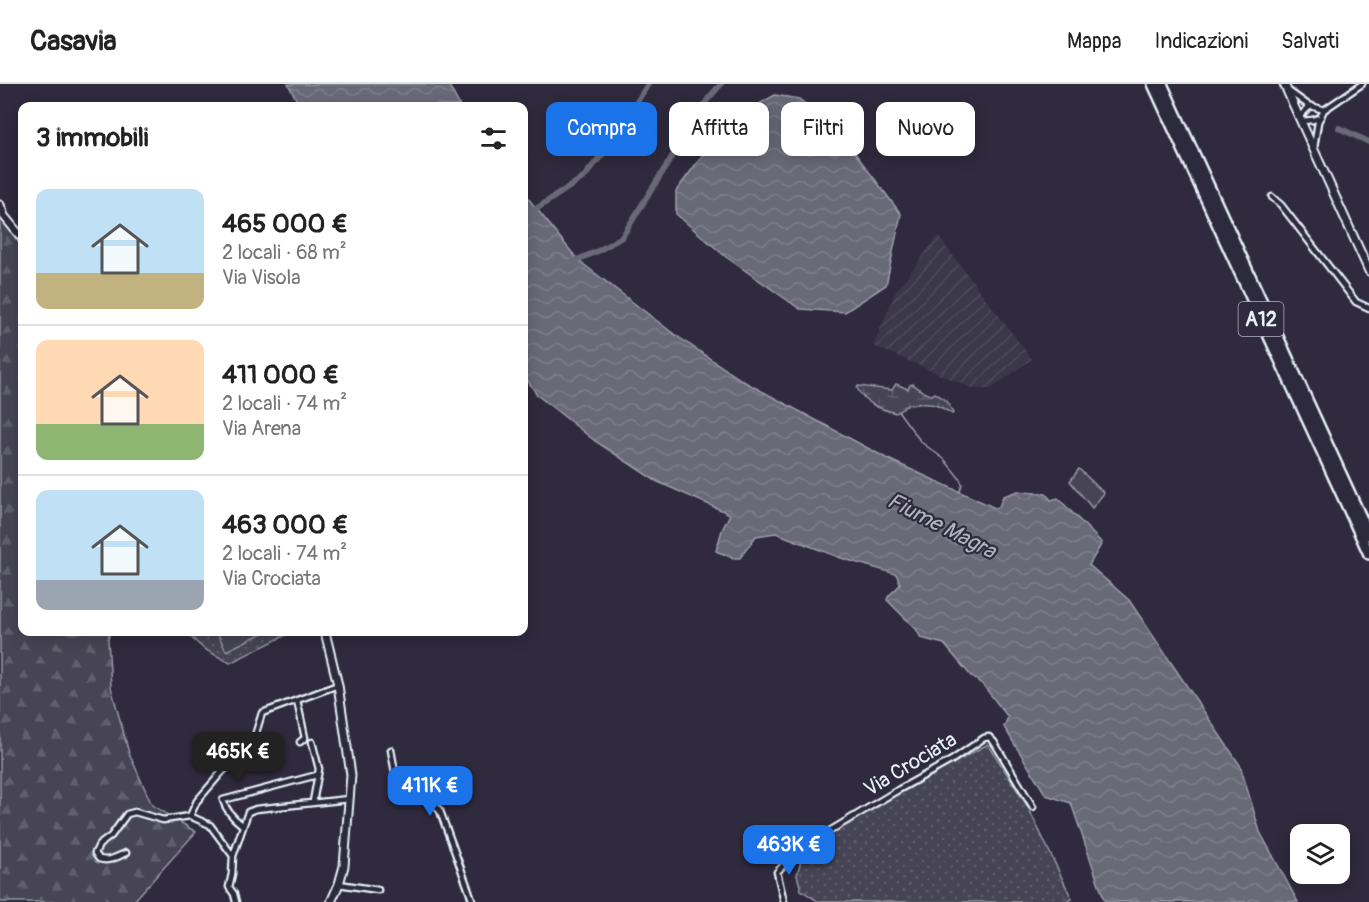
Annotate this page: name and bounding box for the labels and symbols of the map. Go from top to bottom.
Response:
road number: A12 [1238,302,1284,336]
water label: Fiume Magra [883,487,1002,566]
street label: Via Crociata [859,726,962,803]
pin: 465K € [189,732,287,783]
pin: 411K € [381,766,479,817]
pin: 463K € [740,825,838,876]

